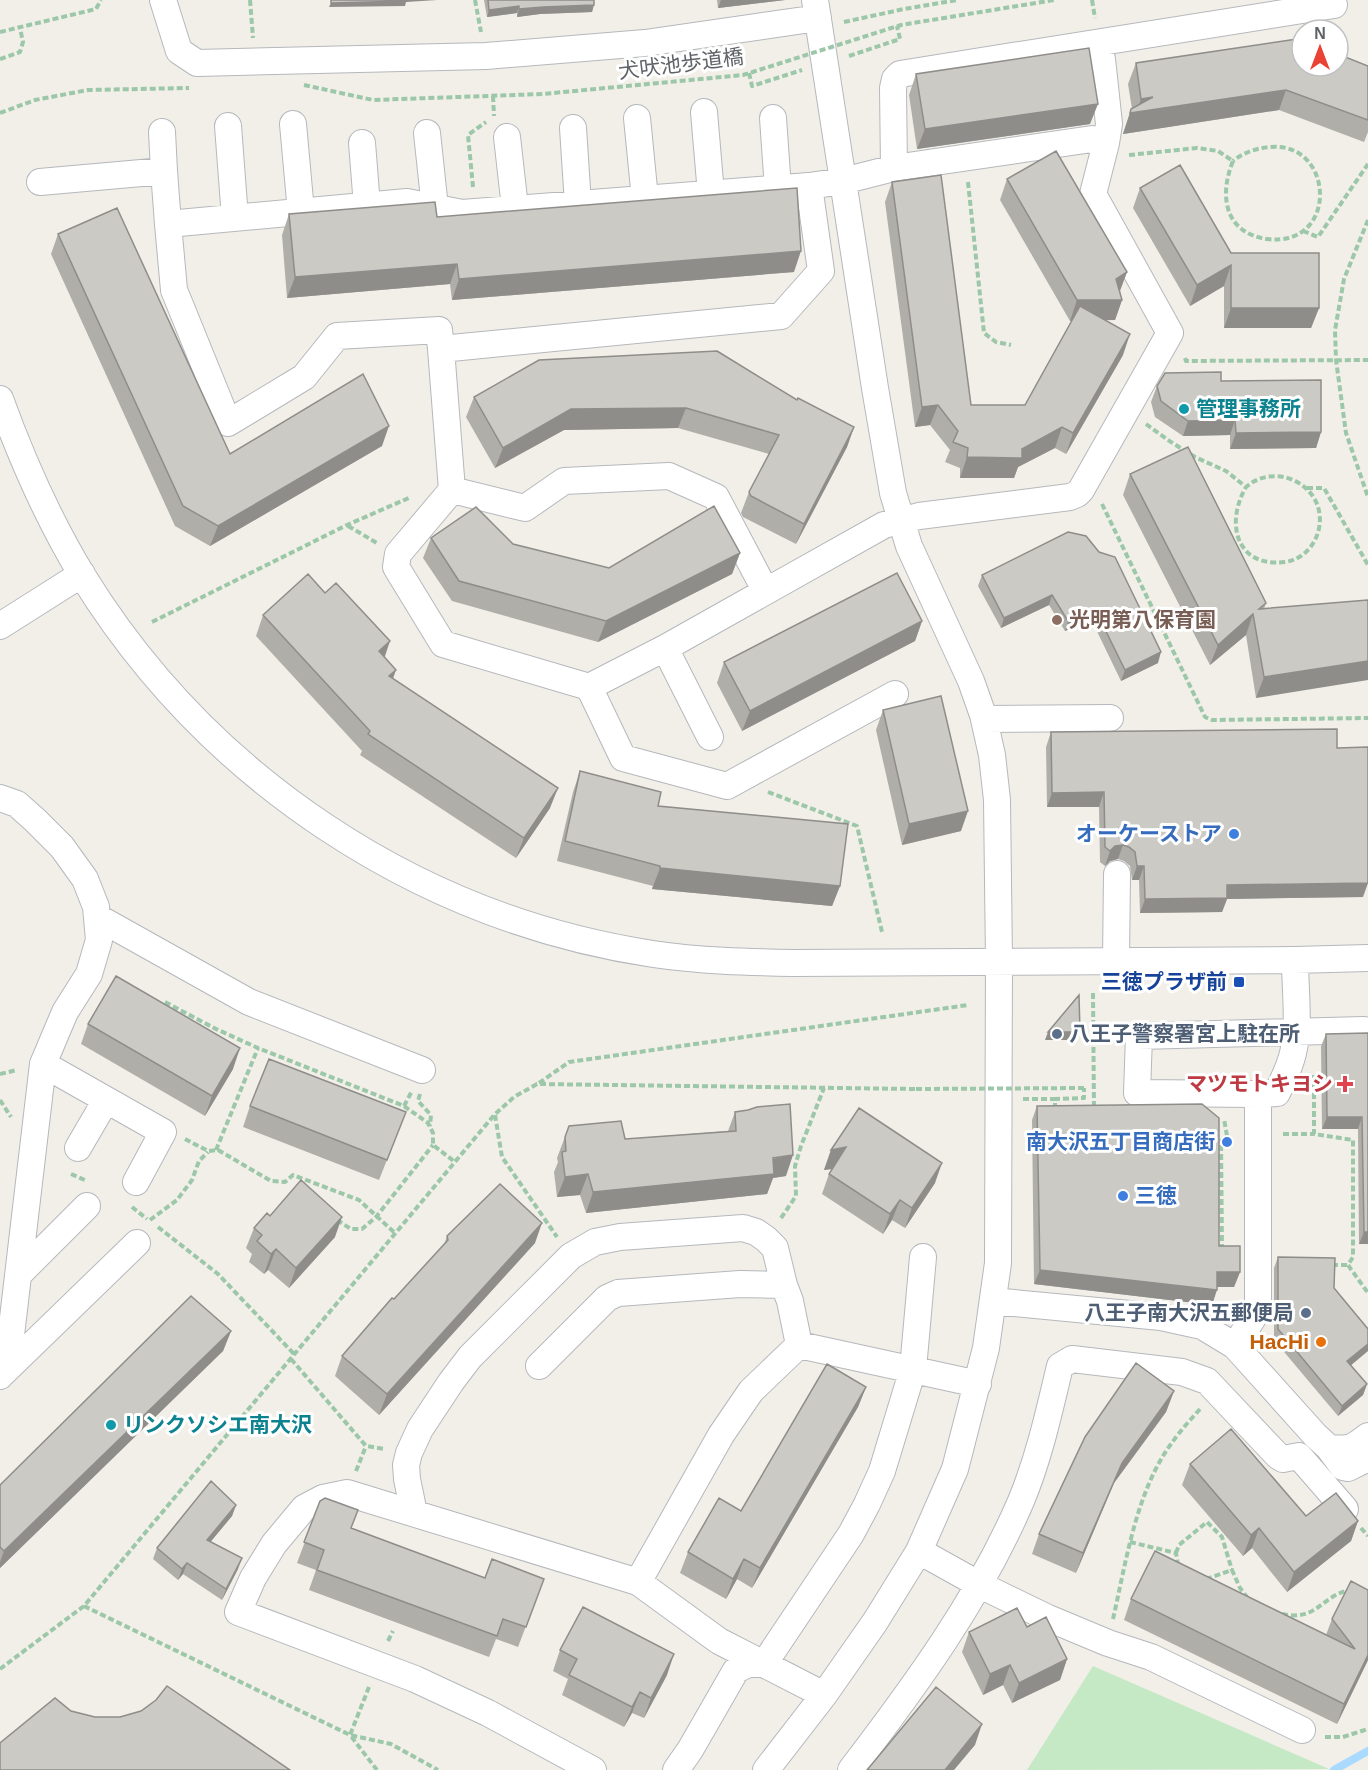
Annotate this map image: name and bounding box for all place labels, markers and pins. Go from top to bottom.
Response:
place label: 管理事務所 [1196,397,1301,420]
marker: 管理事務所 [1177,402,1191,416]
place label: 光明第八保育園 [1069,608,1216,631]
marker: 光明第八保育園 [1050,613,1064,627]
place label: オーケーストア [1076,822,1222,845]
marker: オーケーストア [1227,827,1241,841]
place label: 三徳プラザ前 [1101,970,1227,993]
marker: 三徳プラザ前 [1232,975,1246,989]
place label: 八王子警察署宮上駐在所 [1069,1022,1300,1045]
marker: 八王子警察署宮上駐在所 [1050,1027,1064,1041]
place label: マツモトキヨシ [1186,1072,1333,1095]
marker: マツモトキヨシ [1338,1077,1352,1091]
place label: 南大沢五丁目商店街 [1026,1130,1215,1153]
marker: 南大沢五丁目商店街 [1220,1135,1234,1149]
place label: 三徳 [1135,1184,1177,1207]
marker: 三徳 [1116,1189,1130,1203]
place label: 八王子南大沢五郵便局 [1084,1301,1294,1324]
marker: 八王子南大沢五郵便局 [1299,1306,1313,1320]
place label: HacHi [1249,1330,1309,1353]
marker: HacHi [1314,1335,1328,1349]
place label: リンクソシエ南大沢 [123,1413,312,1436]
marker: リンクソシエ南大沢 [104,1418,118,1432]

